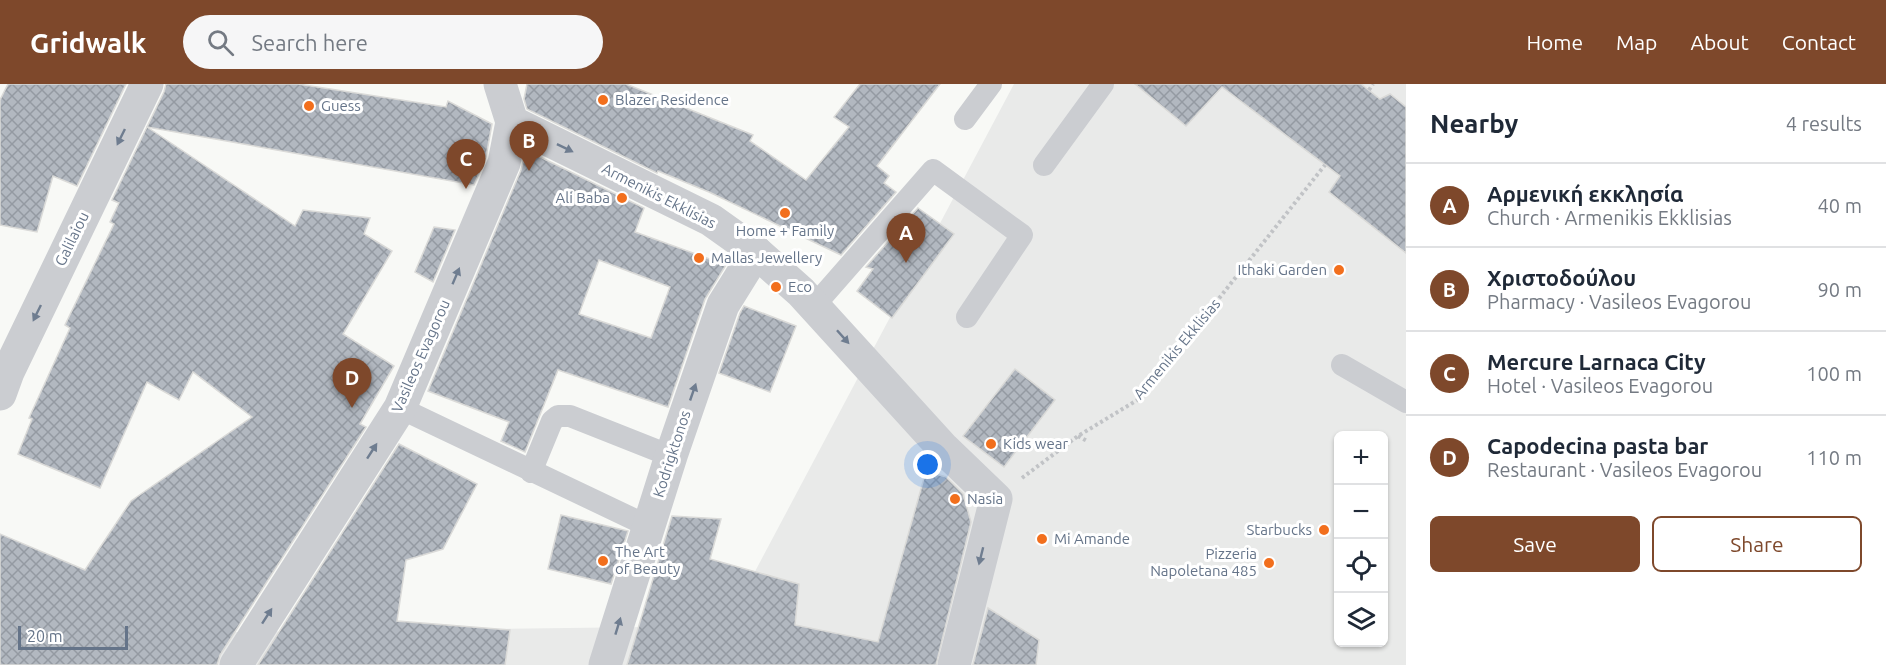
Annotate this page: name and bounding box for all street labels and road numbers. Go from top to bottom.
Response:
street label: Armenikis Ekklisias [599,159,719,232]
street label: Galilaiou [51,209,92,269]
street label: Armenikis Ekklisias [1130,295,1223,402]
street label: Vasileos Evagorou [388,297,453,415]
street label: Kodrigktonos [649,408,694,500]

